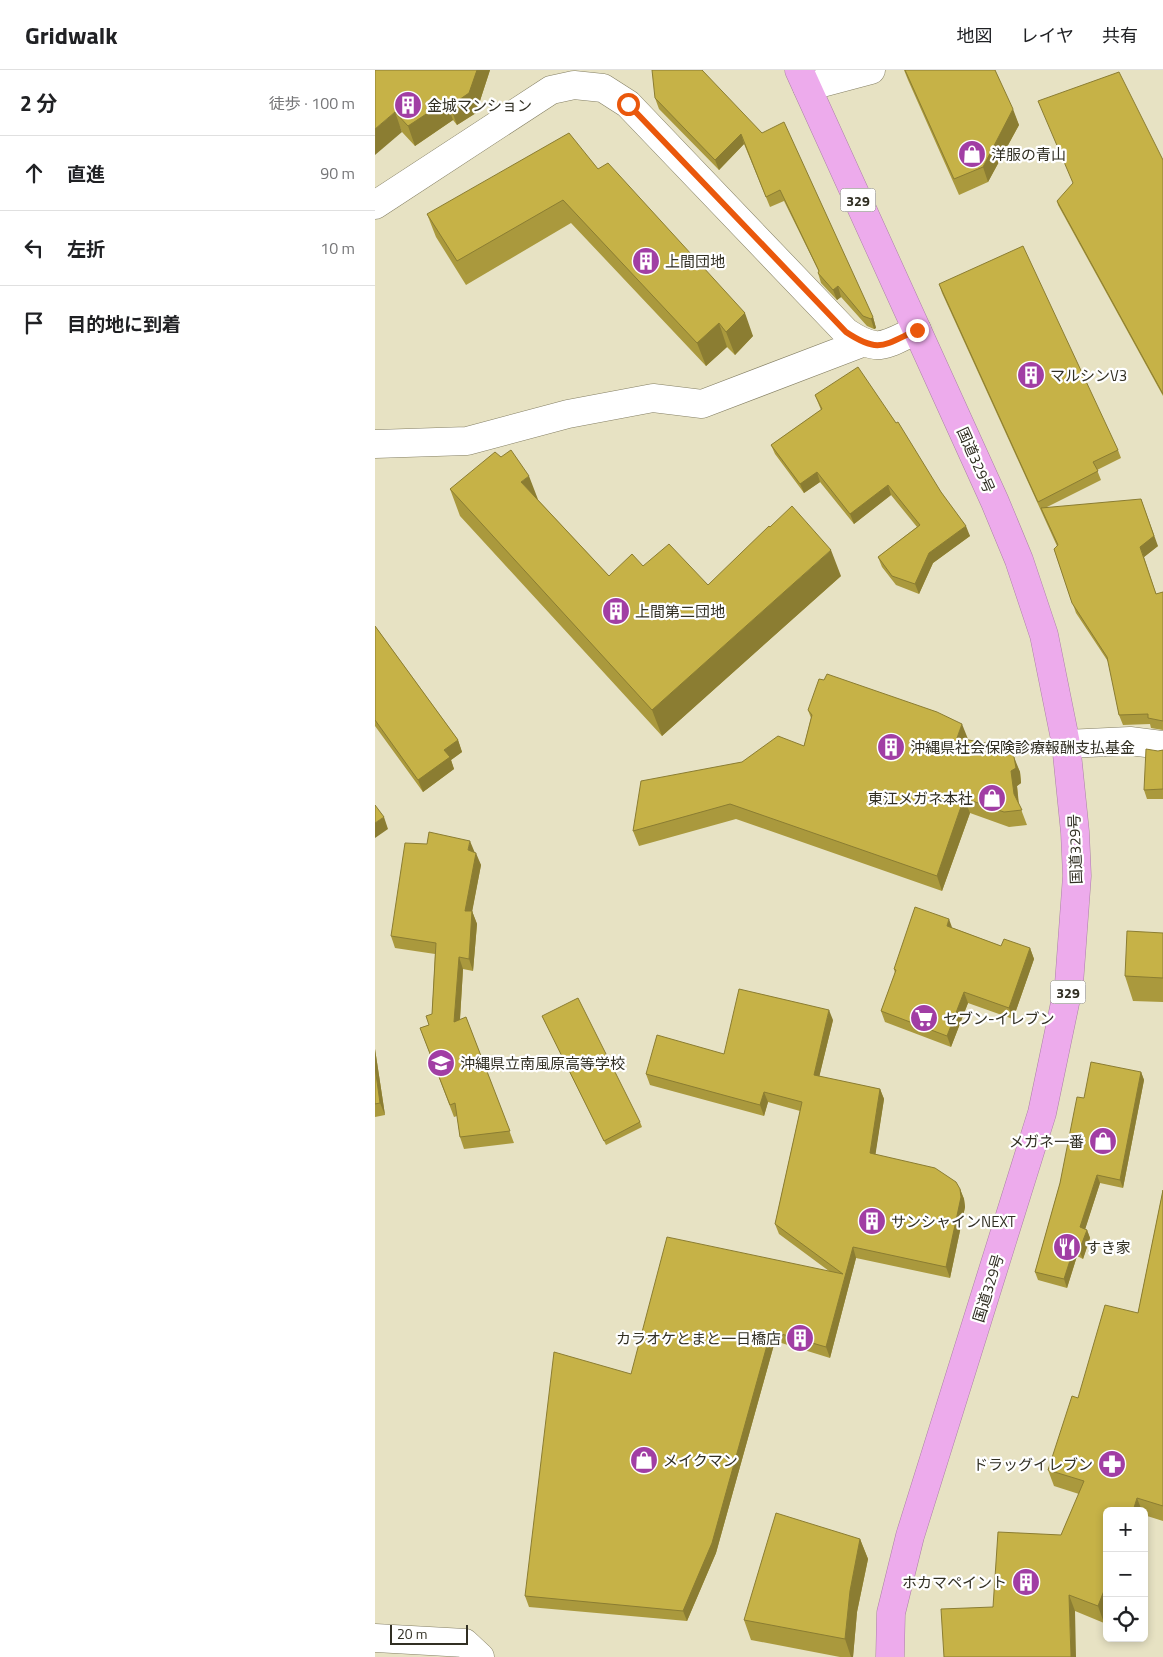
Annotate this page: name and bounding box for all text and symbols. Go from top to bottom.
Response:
text: Gridwalk [25,17,118,53]
text: 地図 [957,22,993,49]
text: レイヤ [1021,22,1074,49]
text: 共有 [1102,22,1138,49]
text: 2 分 [20,87,57,119]
building icon: 金城マンション [393,90,423,120]
text: 徒歩 · 100 m [269,91,355,115]
route start [617,93,640,116]
place label: 金城マンション [427,94,532,117]
shop icon: 洋服の青山 [957,139,987,169]
place label: 洋服の青山 [991,143,1066,166]
icon: ahead [20,159,48,187]
text: 直進 [67,159,105,188]
text: 90 m [320,161,355,185]
road number: 329 [841,188,875,212]
icon: left [20,234,48,262]
text: 左折 [67,234,105,263]
text: 10 m [320,236,355,260]
building icon: 上間団地 [631,246,661,276]
place label: 上間団地 [665,250,725,273]
icon: arrive [20,309,48,337]
text: 目的地に到着 [67,309,181,338]
route end [906,319,929,342]
building icon: マルシンV3 [1016,360,1046,390]
place label: マルシンV3 [1050,364,1127,387]
street label: 国道329号 [951,423,1001,497]
building icon: 上間第二団地 [601,596,631,626]
place label: 上間第二団地 [635,600,725,623]
building icon: 沖縄県社会保険診療報酬支払基金 [876,732,906,762]
place label: 沖縄県社会保険診療報酬支払基金 [910,736,1135,759]
shop icon: 東江メガネ本社 [977,783,1007,813]
place label: 東江メガネ本社 [868,787,973,810]
street label: 国道329号 [1062,814,1088,884]
road number: 329 [1051,980,1085,1004]
supermarket icon: セブン-イレブン [909,1003,939,1033]
place label: セブン-イレブン [943,1007,1055,1030]
school or university icon: 沖縄県立南風原高等学校 [426,1048,456,1078]
place label: 沖縄県立南風原高等学校 [460,1052,625,1075]
shop icon: メガネ一番 [1088,1126,1118,1156]
place label: メガネ一番 [1009,1130,1084,1153]
building icon: サンシャインNEXT [857,1206,887,1236]
place label: サンシャインNEXT [891,1210,1016,1233]
restaurant icon: すき家 [1052,1232,1082,1262]
place label: すき家 [1086,1236,1131,1259]
street label: 国道329号 [967,1251,1009,1325]
building icon: カラオケとまと一日橋店 [785,1323,815,1353]
place label: カラオケとまと一日橋店 [616,1327,781,1350]
shop icon: メイクマン [629,1445,659,1475]
place label: メイクマン [663,1449,738,1472]
pharmacy icon: ドラッグイレブン [1097,1449,1127,1479]
place label: ドラッグイレブン [973,1453,1093,1476]
map controls [1103,1507,1148,1642]
button: + [1103,1507,1148,1552]
button: − [1103,1552,1148,1597]
building icon: ホカマペイント [1011,1567,1041,1597]
place label: ホカマペイント [902,1571,1007,1594]
button: locate [1103,1597,1148,1642]
scale bar [390,1622,467,1645]
text: 20 m [397,1623,427,1644]

